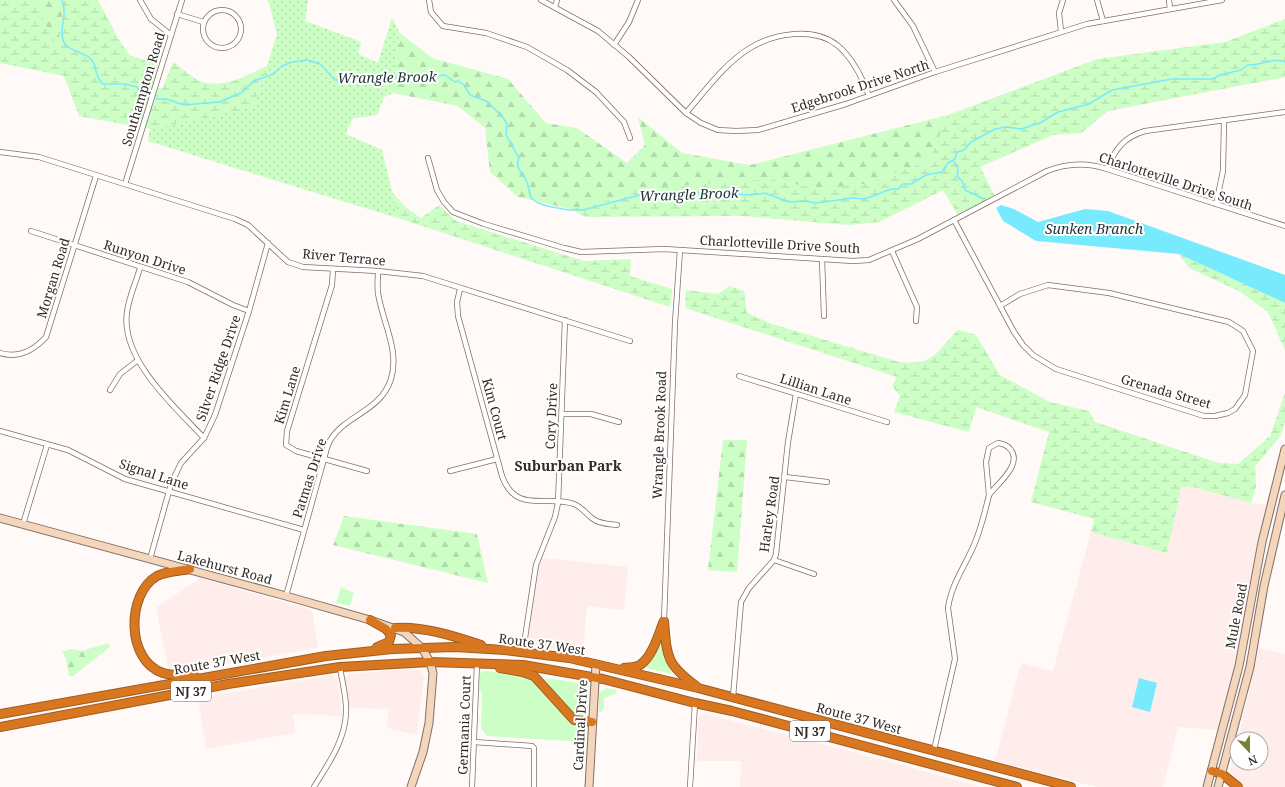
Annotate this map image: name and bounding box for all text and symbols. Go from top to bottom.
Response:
street label: Southampton Road [117,30,169,148]
street label: Edgebrook Drive North [789,55,931,117]
water label: Wrangle Brook [337,67,438,87]
street label: Charlotteville Drive South [1097,148,1255,214]
water label: Wrangle Brook [639,183,740,205]
water label: Sunken Branch [1045,219,1144,238]
street label: Charlotteville Drive South [699,231,861,257]
street label: Runyon Drive [101,235,189,279]
street label: Morgan Road [32,236,74,320]
street label: River Terrace [302,244,386,270]
street label: Silver Ridge Drive [191,312,245,424]
street label: Kim Lane [270,364,304,426]
street label: Lillian Lane [778,369,854,409]
street label: Wrangle Brook Road [648,370,670,500]
street label: Grenada Street [1119,370,1214,413]
street label: Kim Court [478,376,512,442]
street label: Cory Drive [541,382,561,450]
street label: Patmas Drive [288,436,330,520]
street label: Signal Lane [117,454,191,494]
district label: Suburban Park [514,456,622,475]
street label: Harley Road [755,475,783,553]
street label: Lakehurst Road [176,546,274,588]
street label: Mule Road [1221,582,1251,650]
street label: Route 37 West [498,629,587,659]
street label: Route 37 West [172,645,262,678]
street label: Germania Court [453,674,475,775]
street label: Cardinal Drive [569,679,591,771]
road number: NJ 37 [171,681,211,701]
street label: Route 37 West [814,698,904,738]
road number: NJ 37 [790,721,830,741]
north arrow [1229,731,1269,771]
text: N [1246,752,1260,769]

